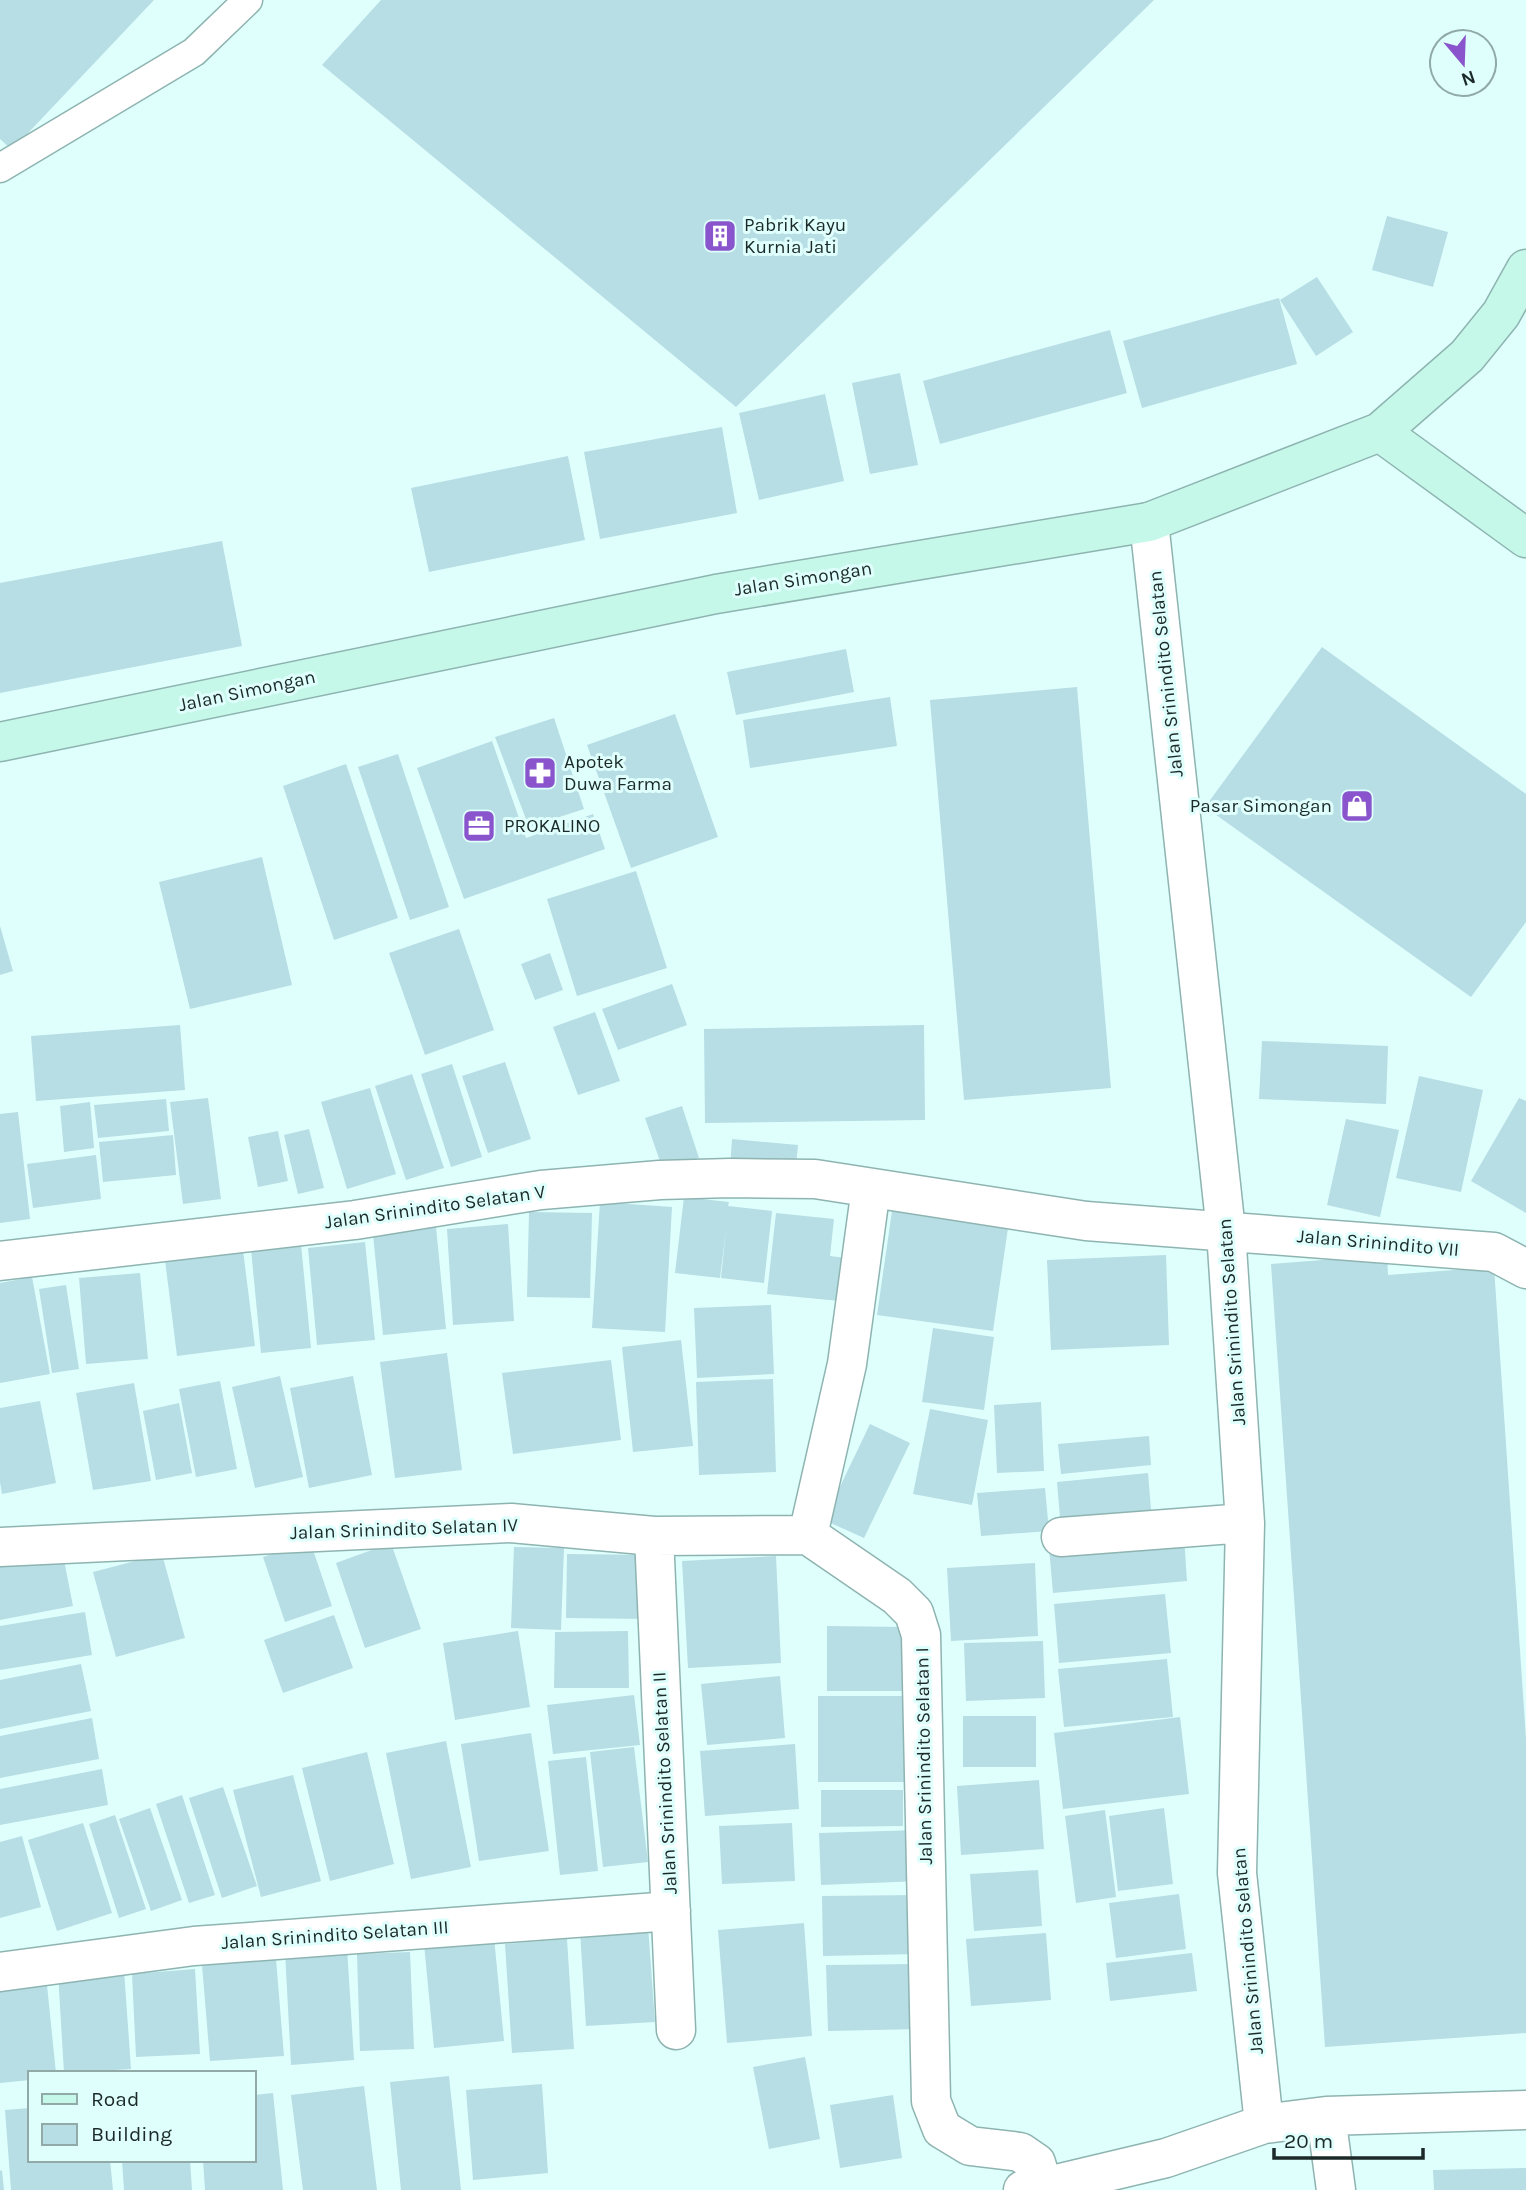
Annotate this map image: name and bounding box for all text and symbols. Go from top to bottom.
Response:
north arrow [1428,28,1498,98]
text: N [1458,66,1478,91]
place label: Pabrik Kayu Kurnia Jati [744,214,846,258]
building icon: Pabrik Kayu Kurnia Jati [701,217,739,255]
street label: Jalan Simongan [732,557,874,601]
street label: Jalan Srinindito Selatan [1144,570,1188,778]
street label: Jalan Simongan [177,666,317,716]
place label: Apotek Duwa Farma [564,751,672,795]
pharmacy icon: Apotek Duwa Farma [521,754,559,792]
shop icon: Pasar Simongan [1338,787,1376,825]
place label: Pasar Simongan [1190,795,1332,817]
office icon: PROKALINO [460,807,498,845]
place label: PROKALINO [504,815,600,837]
street label: Jalan Srinindito Selatan V [323,1181,547,1233]
street label: Jalan Srinindito Selatan [1214,1218,1250,1426]
street label: Jalan Srinindito VII [1296,1225,1460,1261]
street label: Jalan Srinindito Selatan IV [290,1514,519,1544]
street label: Jalan Srinindito Selatan I [911,1647,937,1865]
street label: Jalan Srinindito Selatan II [648,1671,682,1895]
street label: Jalan Srinindito Selatan [1228,1847,1268,2055]
street label: Jalan Srinindito Selatan III [220,1916,450,1954]
legend [28,2071,256,2162]
text: Road [91,2087,139,2111]
scale bar [1274,2116,1423,2160]
text: Building [91,2122,172,2146]
text: 20 m [1284,2129,1333,2153]

